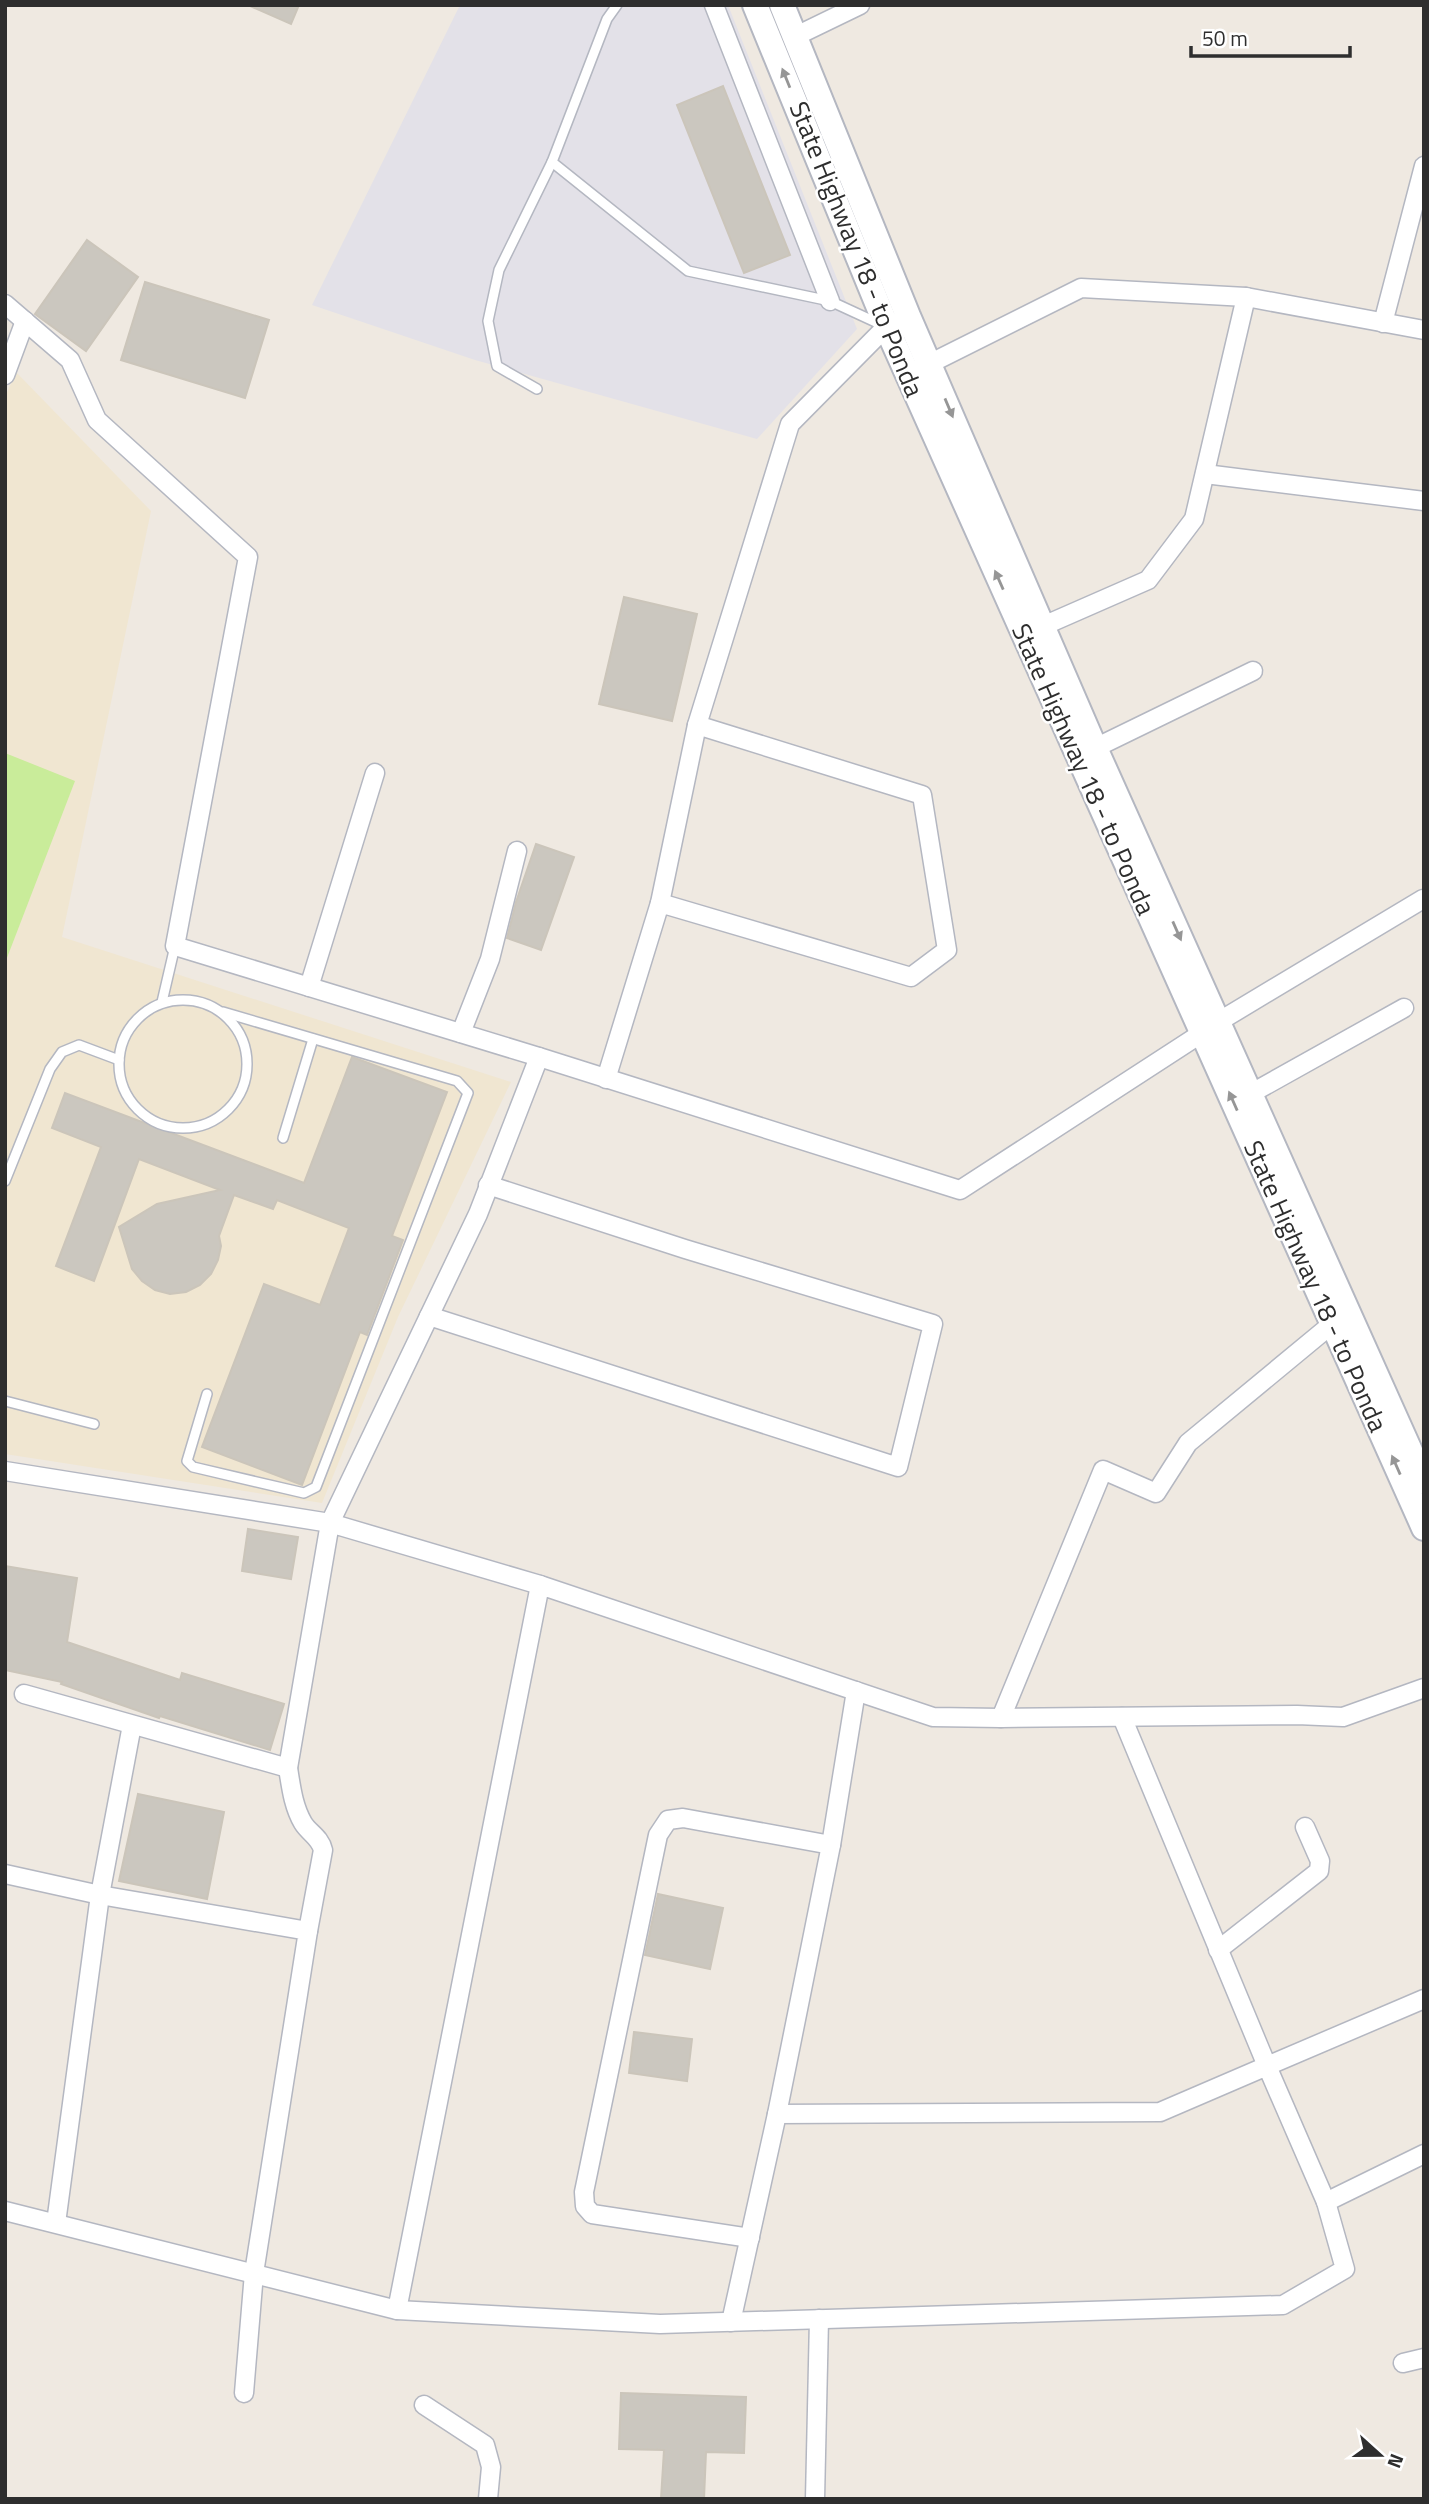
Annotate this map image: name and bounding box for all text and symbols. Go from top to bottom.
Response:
scale bar [1191,14,1350,58]
text: 50 m [1202,22,1248,54]
one-way arrow [781,67,792,88]
street label: State Highway 18 - to Ponda [780,95,934,403]
one-way arrow [943,398,954,419]
one-way arrow [993,570,1004,591]
street label: State Highway 18 - to Ponda [1002,617,1166,921]
one-way arrow [1171,921,1183,941]
one-way arrow [1227,1091,1239,1111]
street label: State Highway 18 - to Ponda [1234,1134,1398,1438]
one-way arrow [1390,1455,1402,1475]
north arrow [1345,2420,1415,2490]
text: N [1380,2450,1412,2473]

